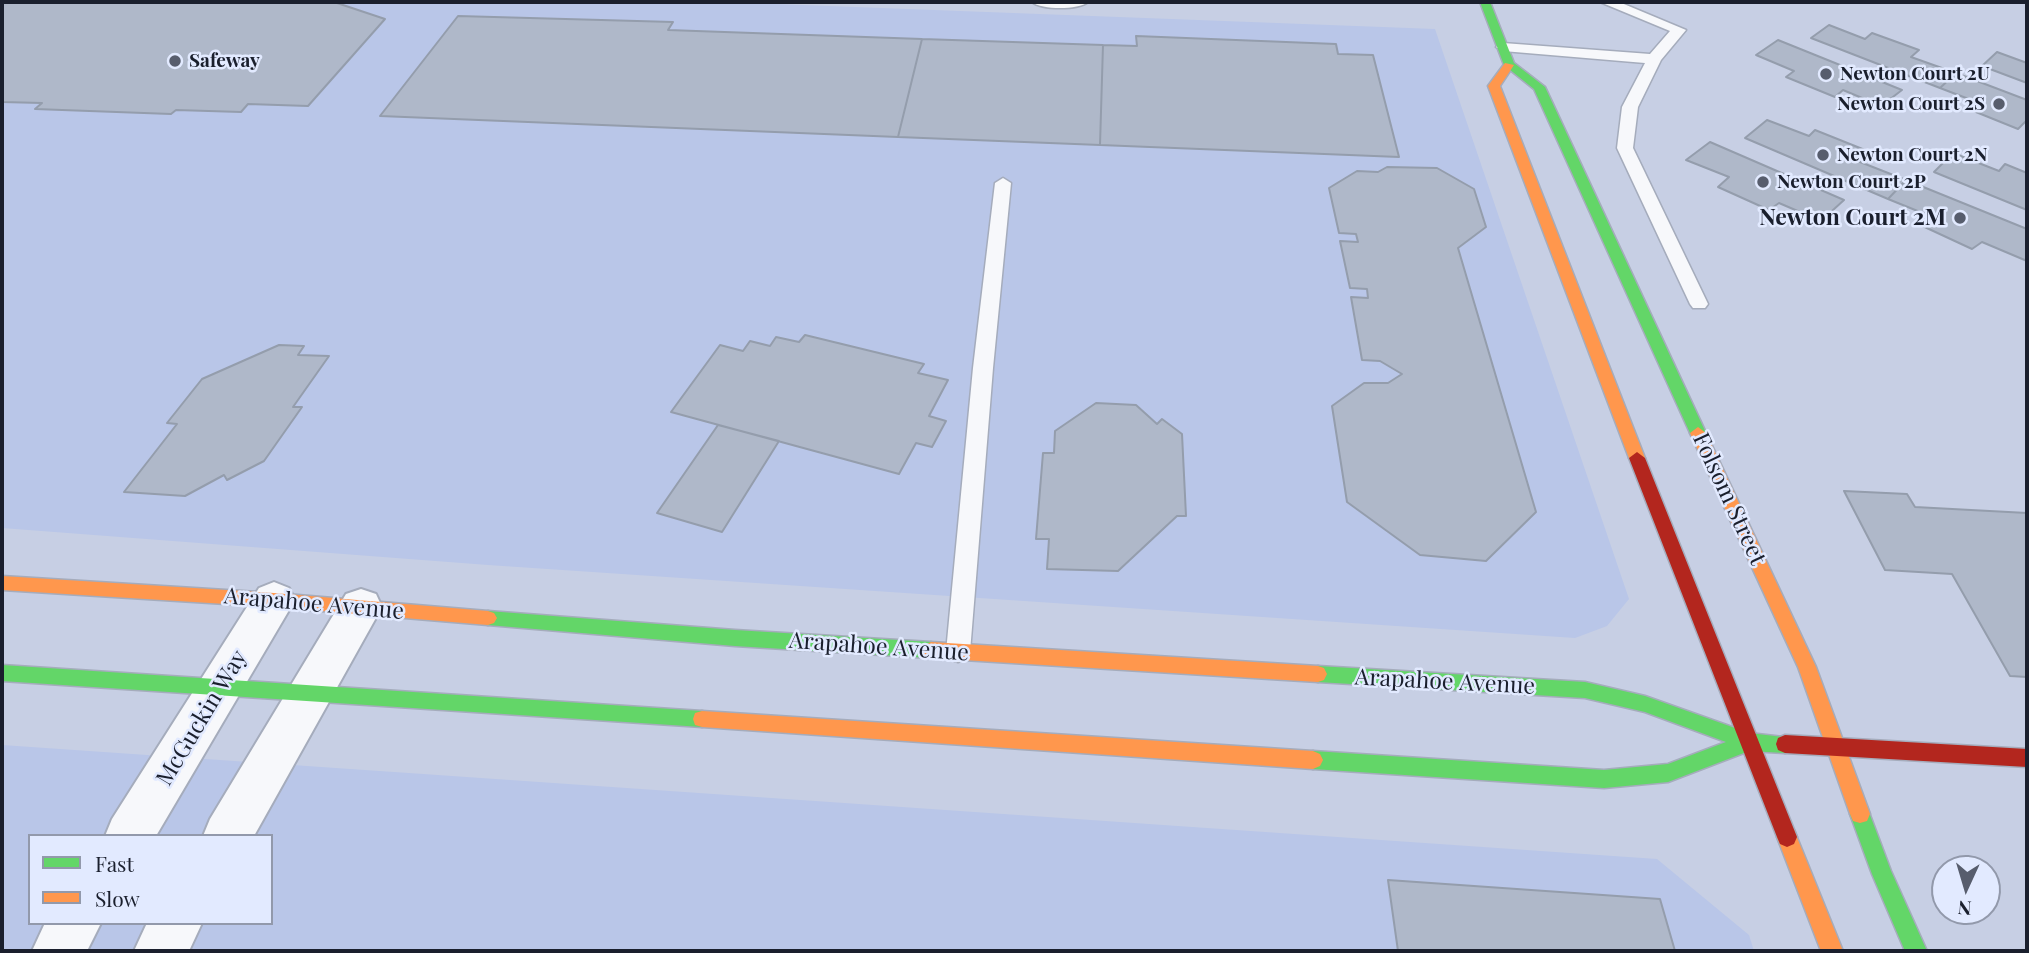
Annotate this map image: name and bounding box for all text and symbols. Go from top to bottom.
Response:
place label: Safeway [189,50,260,72]
marker: Safeway [167,53,183,69]
place label: Newton Court 2U [1840,63,1990,85]
marker: Newton Court 2U [1818,66,1834,82]
place label: Newton Court 2S [1837,93,1985,115]
marker: Newton Court 2S [1991,96,2007,112]
place label: Newton Court 2N [1837,144,1987,166]
marker: Newton Court 2N [1815,147,1831,163]
place label: Newton Court 2P [1777,171,1926,193]
marker: Newton Court 2P [1755,174,1771,190]
place label: Newton Court 2M [1759,204,1946,232]
marker: Newton Court 2M [1952,210,1968,226]
street label: Folsom Street [1686,429,1772,569]
street label: Arapahoe Avenue [223,582,405,626]
street label: Arapahoe Avenue [788,627,970,667]
street label: McGuckin Way [151,645,253,791]
street label: Arapahoe Avenue [1354,663,1536,701]
legend [28,834,273,925]
text: Fast [95,849,134,877]
north arrow [1931,855,2001,925]
text: Slow [95,884,140,912]
text: N [1957,896,1972,922]

